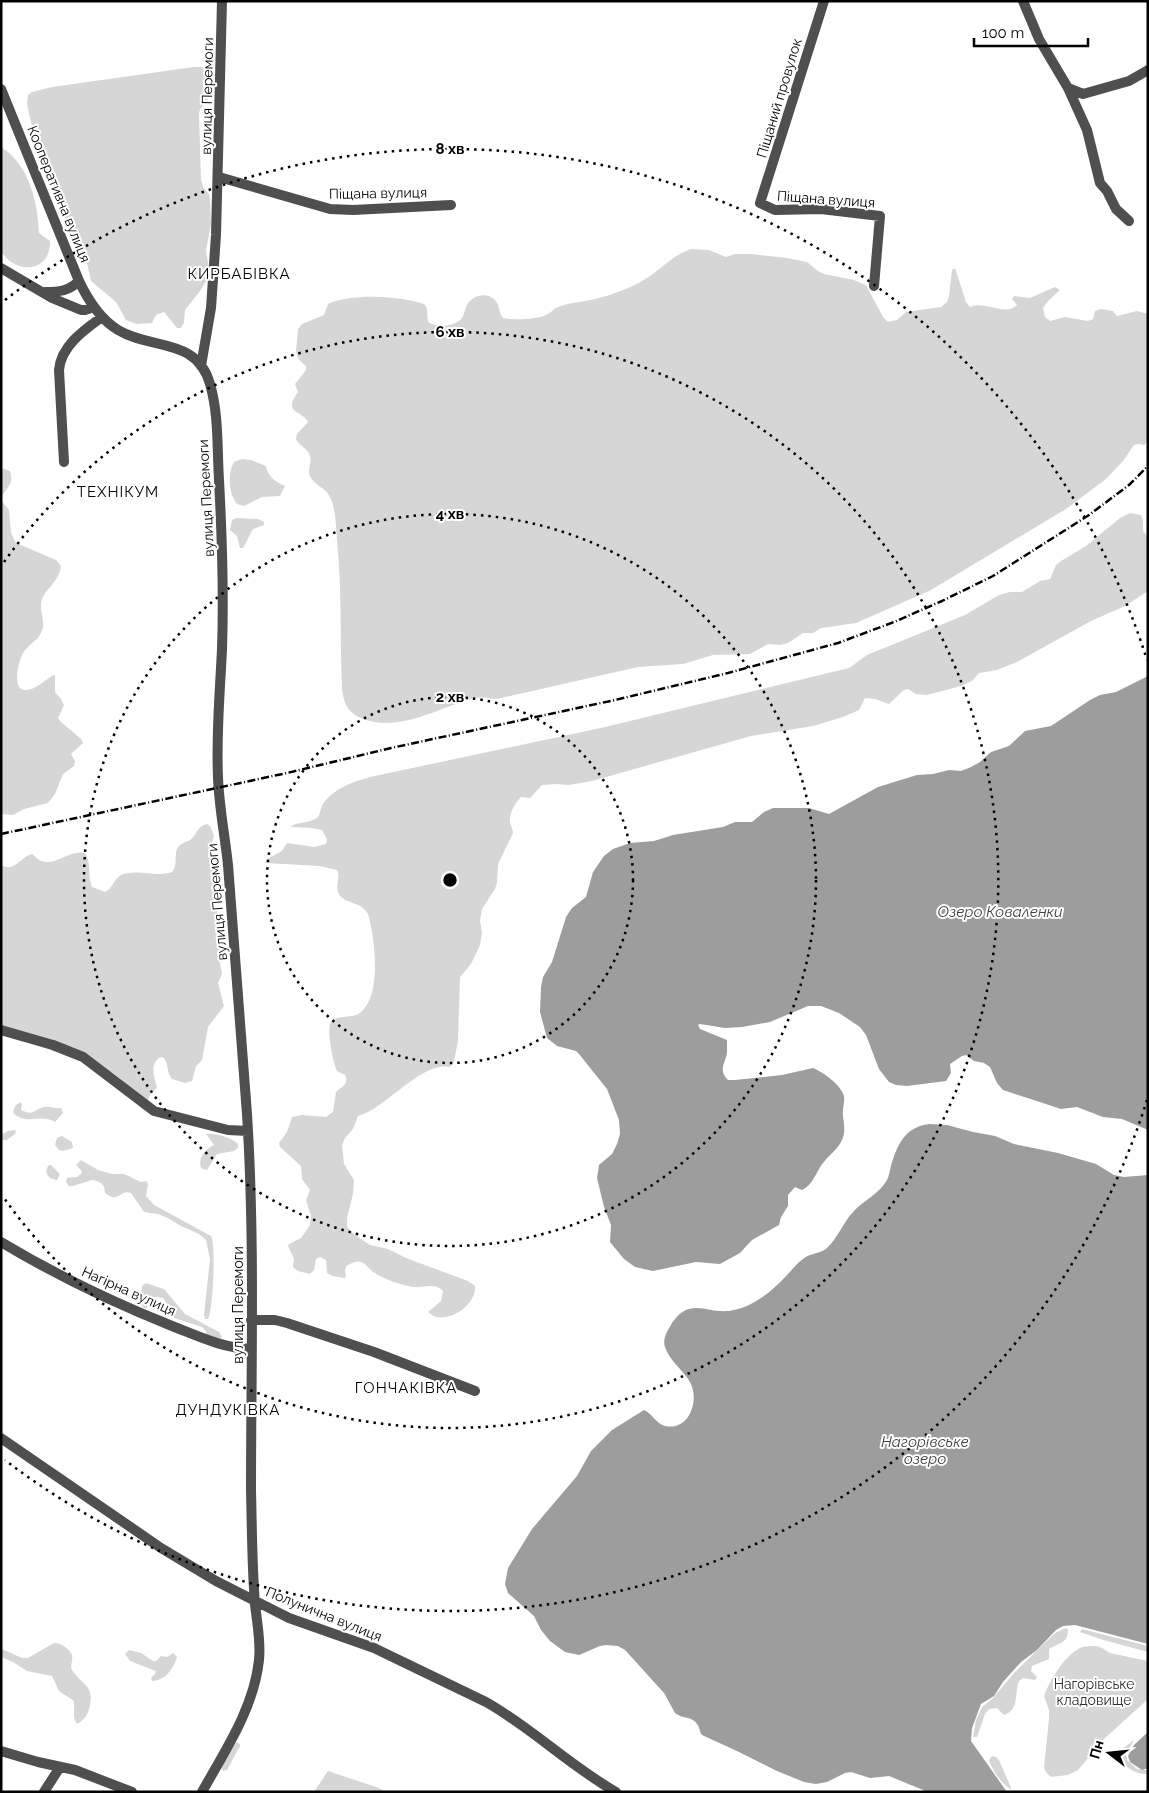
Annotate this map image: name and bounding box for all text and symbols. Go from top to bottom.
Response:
scale bar [974,15,1088,47]
text: 100 m [982,24,1024,42]
street label: Піщаний провулок [753,36,805,160]
street label: вулиця Перемоги [198,37,216,155]
street label: Кооперативна вулиця [24,123,94,265]
text: 8 хв [435,140,465,158]
street label: Піщана вулиця [329,184,427,202]
street label: Піщана вулиця [776,188,876,210]
district label: КИРБАБІВКА [187,265,291,283]
text: 6 хв [435,323,465,341]
street label: вулиця Перемоги [195,439,217,557]
district label: ТЕХНІКУМ [77,483,159,501]
text: 4 хв [436,505,464,523]
text: 2 хв [436,688,464,706]
street label: вулиця Перемоги [204,843,230,961]
centre of rings [441,871,459,889]
water label: Озеро Коваленки [937,903,1063,921]
street label: вулиця Перемоги [230,1246,246,1364]
street label: Нагірна вулиця [79,1263,179,1319]
district label: ГОНЧАКІВКА [355,1379,457,1397]
district label: ДУНДУКІВКА [176,1401,280,1419]
water label: Нагорівське озеро [881,1433,969,1468]
street label: Полунична вулиця [264,1583,384,1645]
park label: Нагорівське кладовище [1054,1676,1134,1708]
north arrow [1084,1728,1134,1778]
text: Пн [1086,1738,1107,1761]

